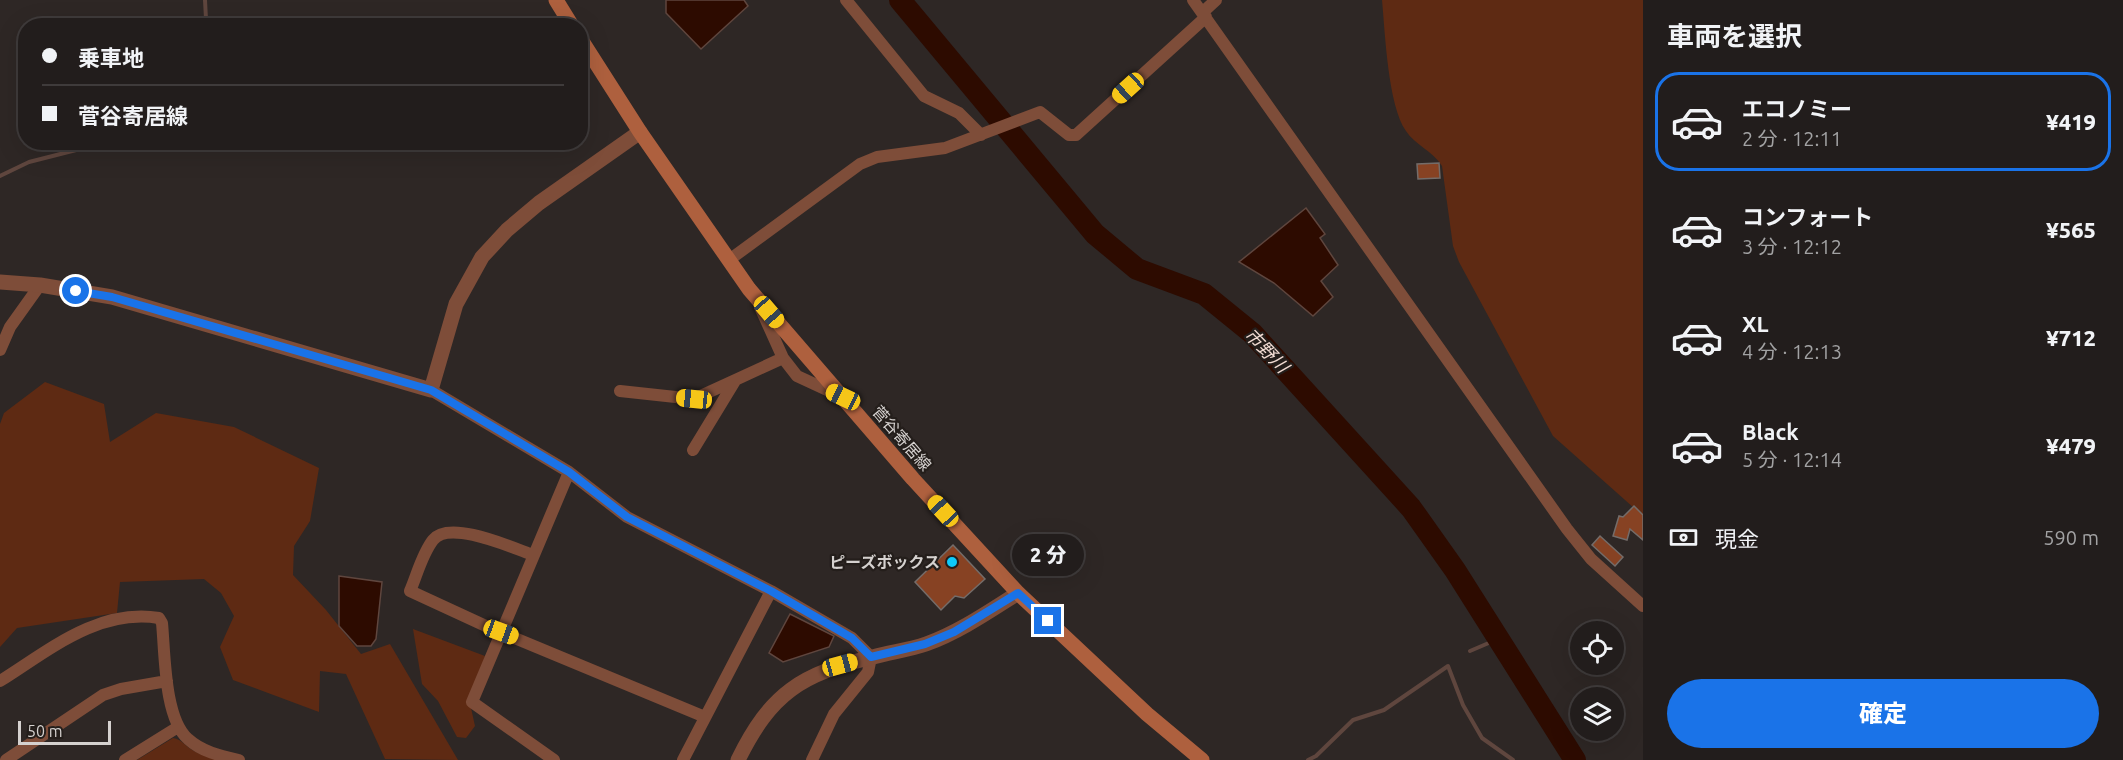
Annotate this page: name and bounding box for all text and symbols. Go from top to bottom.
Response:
text: 車両を選択 [1667,21,1802,51]
text: 乗車地 [78,45,144,70]
car [1109,69,1147,107]
icon: car [1670,95,1724,149]
text: エコノミー [1742,96,1852,121]
text: 菅谷寄居線 [78,103,188,128]
text: ¥419 [2046,109,2096,134]
text: 2 分 · 12:11 [1742,127,1842,150]
icon: car [1670,203,1724,257]
text: コンフォート [1742,204,1873,229]
text: ¥565 [2046,217,2096,242]
text: 3 分 · 12:12 [1742,235,1842,258]
route start [62,277,89,304]
car [750,293,788,331]
icon: car [1670,311,1724,365]
text: XL [1742,311,1769,336]
water label: 市野川 [1241,324,1294,378]
text: ¥712 [2046,325,2096,350]
text: 4 分 · 12:13 [1742,340,1842,363]
car [823,381,863,413]
car [675,388,713,410]
street label: 菅谷寄居線 [869,402,935,474]
icon: car [1670,419,1724,473]
text: Black [1742,419,1799,444]
text: ¥479 [2046,433,2096,458]
text: 5 分 · 12:14 [1742,448,1842,471]
car [924,492,962,530]
icon: cash [1667,521,1700,554]
text: 現金 [1715,526,1759,551]
text: 590 m [2043,526,2099,549]
callout: 2 分 [1012,534,1084,576]
text: 2 分 [1030,543,1066,566]
place label: ピーズボックス [829,553,940,571]
marker: ピーズボックス [945,555,959,569]
route end [1034,607,1061,634]
car [481,617,521,647]
map controls [1570,621,1624,741]
button: locate [1570,621,1624,675]
car [820,652,860,678]
button: 確定 [1667,679,2099,748]
button: layers [1570,687,1624,741]
scale bar [18,718,111,746]
text: 50 m [27,722,63,740]

